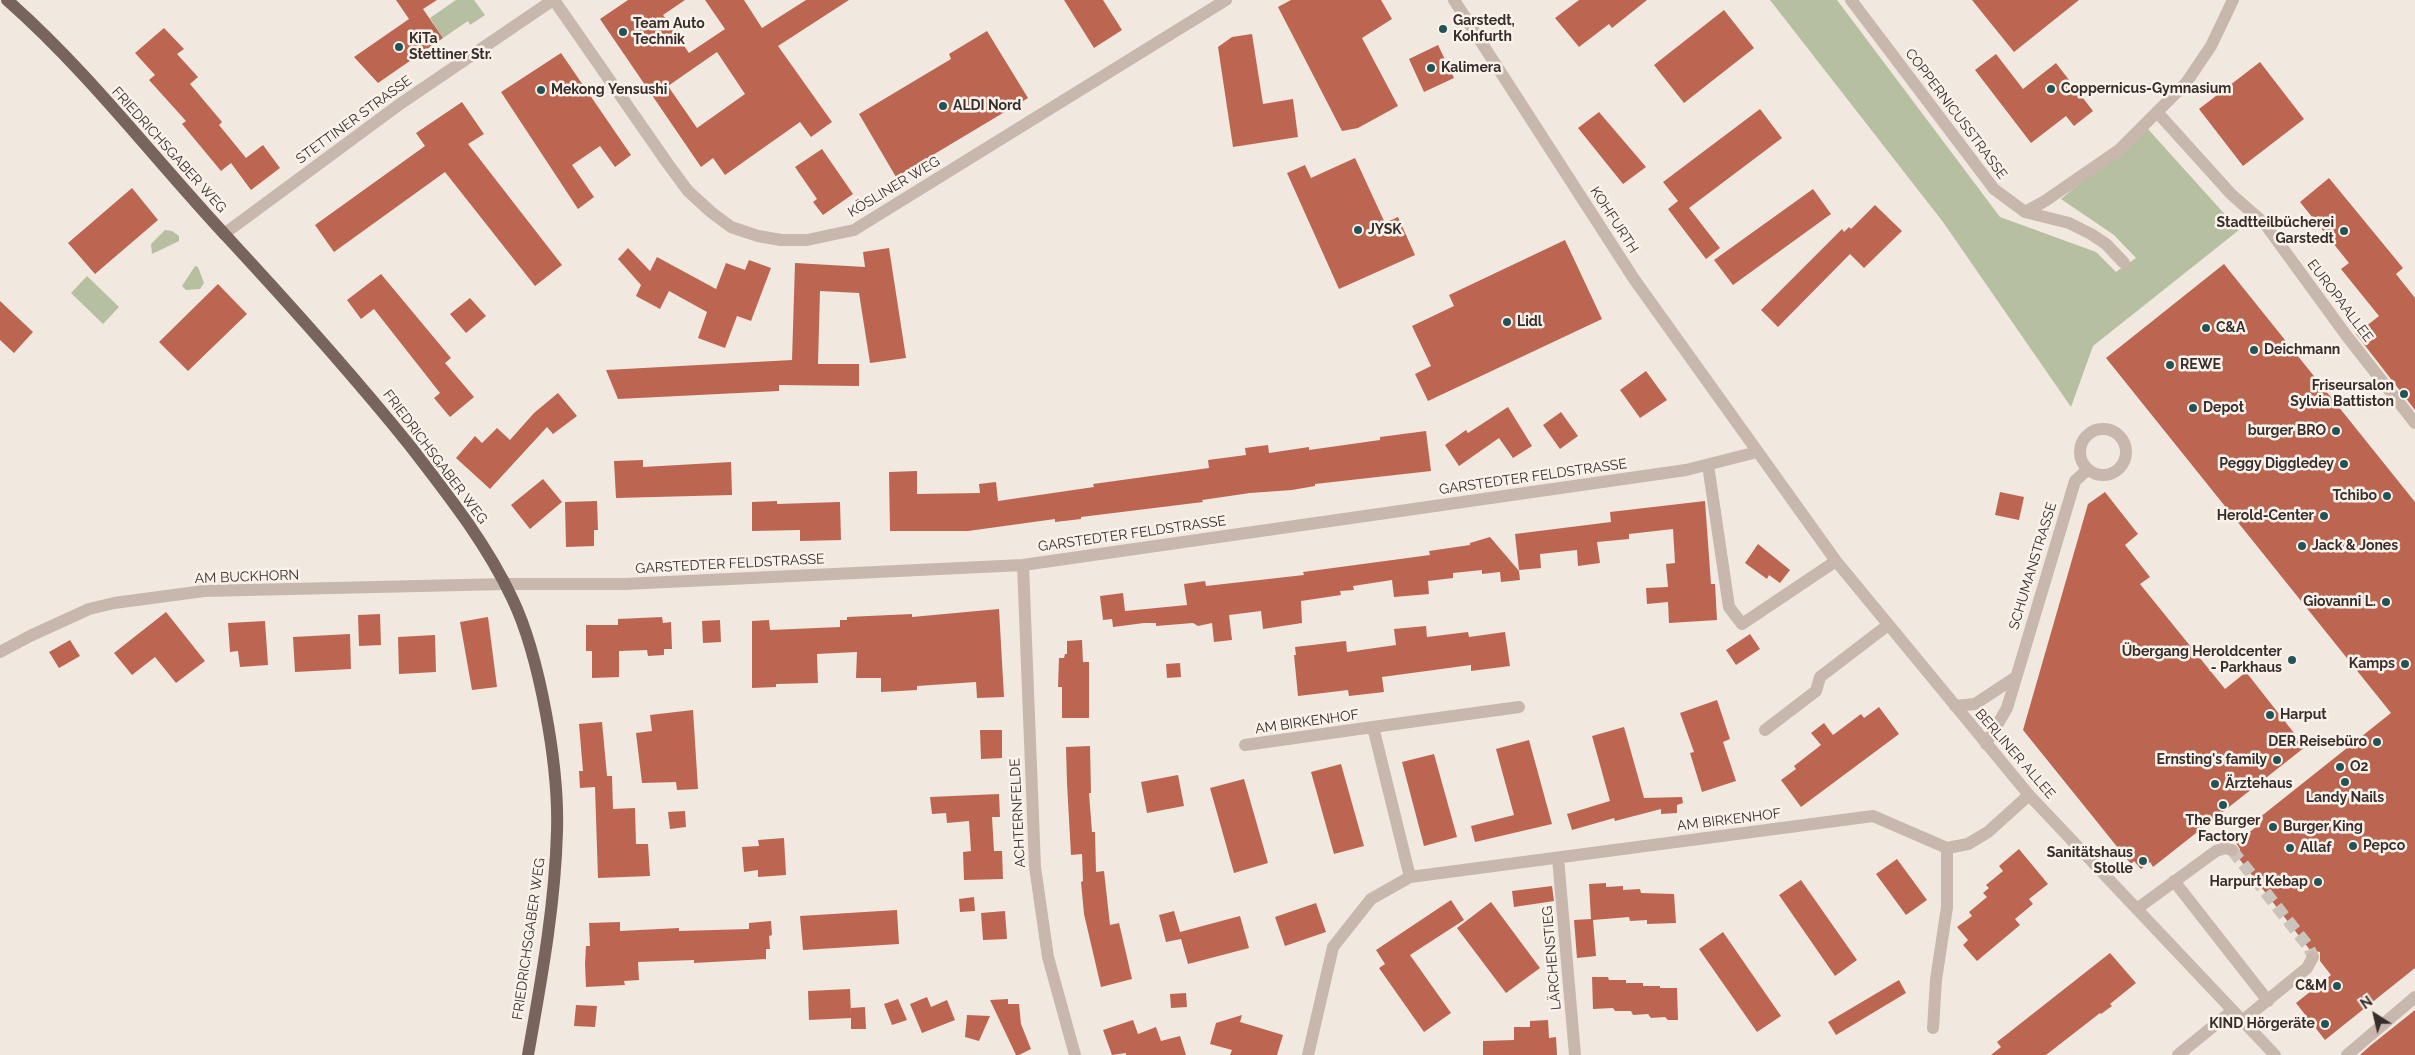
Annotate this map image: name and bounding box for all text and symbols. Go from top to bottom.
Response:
place label: Garstedt, Kohfurth [1453,13,1515,46]
place label: Team Auto Technik [633,16,705,48]
marker: Garstedt, Kohfurth [1437,23,1449,35]
marker: Team Auto Technik [617,26,629,38]
place label: KiTa Stettiner Str. [409,31,492,64]
marker: KiTa Stettiner Str. [393,41,405,53]
street label: COPPERNICUSSTRASSE [1901,45,2011,183]
place label: Kalimera [1441,60,1501,76]
marker: Kalimera [1425,62,1437,74]
street label: STETTINER STRASSE [293,72,415,168]
place label: Coppernicus-Gymnasium [2061,81,2231,97]
place label: Mekong Yensushi [551,82,667,98]
marker: Coppernicus-Gymnasium [2045,83,2057,95]
street label: FRIEDRICHSGABER WEG [108,84,230,216]
marker: Mekong Yensushi [535,84,547,96]
place label: ALDI Nord [953,98,1021,114]
marker: ALDI Nord [937,100,949,112]
street label: KÖSLINER WEG [845,153,943,221]
street label: KOHFURTH [1586,184,1642,256]
place label: Stadtteilbücherei Garstedt [2217,215,2334,248]
place label: JYSK [1368,222,1402,238]
marker: JYSK [1352,224,1364,236]
marker: Stadtteilbücherei Garstedt [2338,225,2350,237]
street label: EUROPAALLEE [2303,256,2377,346]
place label: Lidl [1517,314,1542,330]
marker: Lidl [1501,316,1513,328]
place label: C&A [2216,320,2245,336]
marker: C&A [2200,322,2212,334]
place label: Deichmann [2264,342,2340,358]
marker: Deichmann [2248,344,2260,356]
place label: REWE [2180,357,2221,373]
marker: REWE [2164,359,2176,371]
place label: Friseursalon Sylvia Battiston [2290,378,2394,411]
street label: FRIEDRICHSGABER WEG [379,387,491,527]
marker: Friseursalon Sylvia Battiston [2398,388,2410,400]
place label: Depot [2203,400,2244,416]
marker: Depot [2187,402,2199,414]
place label: burger BRO [2248,423,2326,439]
marker: burger BRO [2330,425,2342,437]
street label: GARSTEDTER FELDSTRASSE [1438,455,1628,499]
place label: Peggy Diggledey [2219,456,2334,472]
marker: Peggy Diggledey [2338,458,2350,470]
place label: Tchibo [2332,488,2377,504]
marker: Tchibo [2381,490,2393,502]
street label: SCHUMANSTRASSE [2006,500,2060,632]
place label: Herold-Center [2217,508,2314,524]
marker: Herold-Center [2318,510,2330,522]
street label: GARSTEDTER FELDSTRASSE [1037,512,1227,556]
place label: Jack & Jones [2312,538,2398,554]
marker: Jack & Jones [2296,540,2308,552]
street label: GARSTEDTER FELDSTRASSE [635,551,825,577]
street label: AM BUCKHORN [194,567,300,587]
place label: Giovanni L. [2303,594,2376,610]
marker: Giovanni L. [2380,596,2392,608]
place label: Übergang Heroldcenter - Parkhaus [2122,644,2282,676]
marker: Übergang Heroldcenter - Parkhaus [2286,654,2298,666]
place label: Kamps [2349,656,2395,672]
marker: Kamps [2399,658,2411,670]
street label: AM BIRKENHOF [1254,706,1360,738]
street label: BERLINER ALLEE [1971,706,2059,802]
place label: Harput [2280,707,2327,723]
marker: Harput [2264,709,2276,721]
place label: DER Reisebüro [2268,734,2367,750]
marker: DER Reisebüro [2371,736,2383,748]
place label: Ernsting's family [2157,752,2267,768]
marker: Ernsting's family [2271,754,2283,766]
street label: ACHTERNFELDE [1007,758,1029,868]
place label: O2 [2350,759,2368,775]
marker: O2 [2334,761,2346,773]
place label: Ärztehaus [2225,776,2292,792]
marker: Landy Nails [2339,776,2351,788]
marker: Ärztehaus [2209,778,2221,790]
place label: Landy Nails [2306,790,2384,806]
marker: The Burger Factory [2217,799,2229,811]
street label: AM BIRKENHOF [1676,805,1782,835]
place label: The Burger Factory [2185,813,2261,846]
place label: Burger King [2283,819,2363,835]
marker: Burger King [2267,821,2279,833]
place label: Pepco [2363,838,2405,854]
place label: Allaf [2300,840,2331,856]
marker: Pepco [2347,840,2359,852]
marker: Allaf [2284,842,2296,854]
place label: Sanitätshaus Stolle [2047,845,2133,878]
marker: Sanitätshaus Stolle [2137,855,2149,867]
street label: FRIEDRICHSGABER WEG [509,857,549,1021]
place label: Harpurt Kebap [2209,874,2308,890]
marker: Harpurt Kebap [2312,876,2324,888]
street label: LÄRCHENSTIEG [1539,905,1565,1011]
place label: C&M [2295,978,2327,994]
marker: C&M [2331,980,2343,992]
north arrow [2350,990,2400,1040]
text: N [2357,993,2375,1012]
place label: KIND Hörgeräte [2209,1016,2315,1032]
marker: KIND Hörgeräte [2319,1018,2331,1030]

